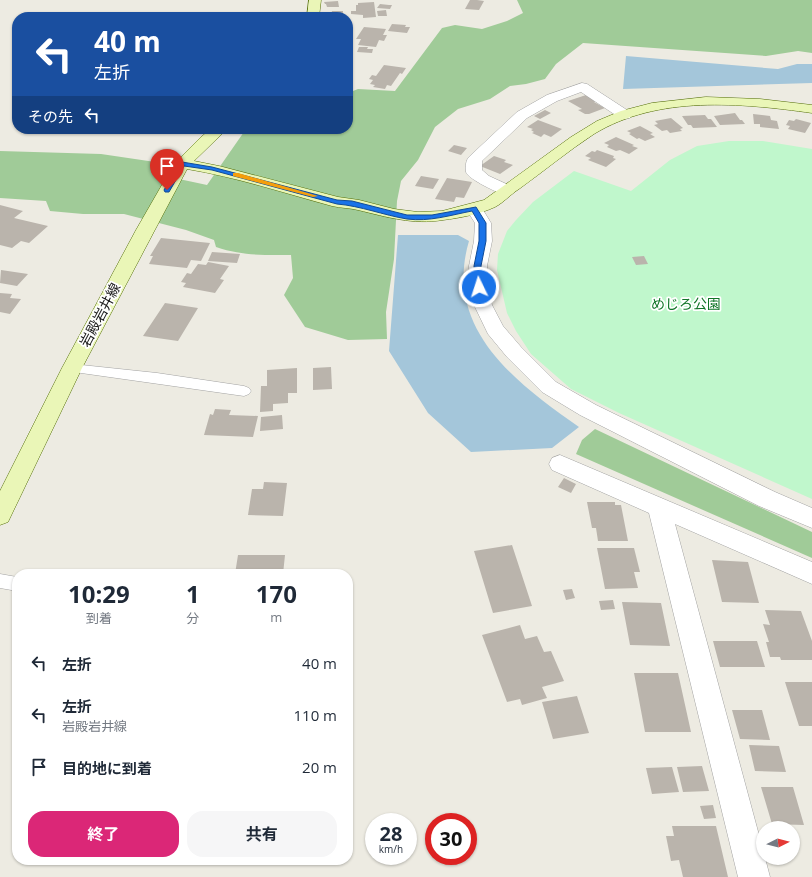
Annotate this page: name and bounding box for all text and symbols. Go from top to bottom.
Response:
text: 40 m [94,22,161,60]
icon: left [28,28,80,80]
text: 左折 [94,60,130,84]
icon: left [81,104,103,126]
text: その先 [28,106,73,126]
pin [150,149,184,190]
icon: arrive [156,155,178,177]
position arrow [458,266,500,308]
street label: 岩殿岩井線 [75,279,124,350]
park label: めじろ公園 [651,294,721,313]
text: 10:29 [68,577,130,610]
text: 1 [186,577,200,610]
text: 170 [256,577,297,610]
text: m [270,608,282,626]
text: 到着 [86,609,112,627]
text: 分 [186,609,199,627]
icon: left [28,652,50,674]
text: 40 m [302,653,337,673]
text: 左折 [62,654,92,674]
text: 左折 [62,696,92,716]
icon: left [28,704,50,726]
text: 110 m [293,705,337,725]
text: 岩殿岩井線 [62,717,127,735]
icon: arrive [28,756,50,778]
text: 20 m [302,757,337,777]
text: 目的地に到着 [62,758,152,778]
button: 終了 [28,811,179,857]
button: 共有 [187,811,337,857]
speed limit sign: 30 [425,813,477,865]
text: 28 [380,820,402,847]
north arrow [756,821,800,865]
map controls [756,821,800,865]
text: km/h [379,842,403,856]

